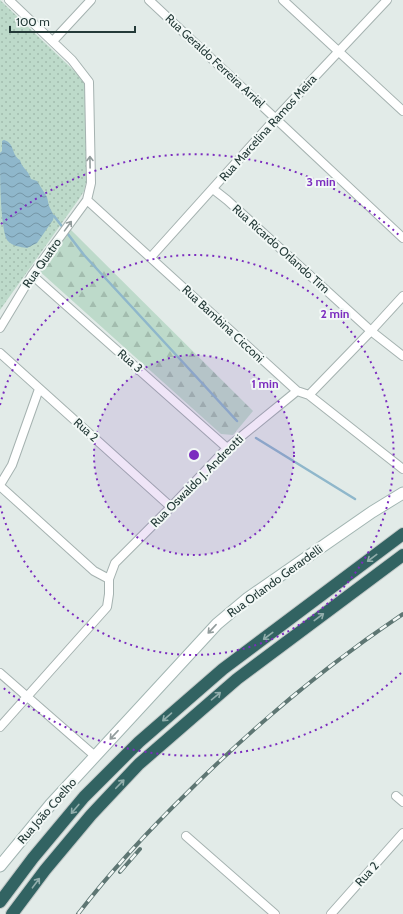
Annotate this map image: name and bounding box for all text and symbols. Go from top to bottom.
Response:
scale bar [10,8,135,34]
street label: Rua Geraldo Ferreira Arriel [162,11,268,111]
text: 100 m [16,14,50,29]
street label: Rua Marcelina Ramos Meira [216,71,320,184]
one-way arrow [87,156,94,169]
text: 3 min [306,174,336,189]
street label: Rua Ricardo Orlando Tim [230,201,333,296]
one-way arrow [64,221,72,232]
street label: Rua Quatro [19,235,64,290]
street label: Rua Bambina Cicconi [179,282,267,365]
text: 2 min [321,306,349,321]
street label: Rua 3 [115,346,146,376]
text: 1 min [251,376,279,391]
street label: Rua 2 [71,415,102,445]
street label: Rua Oswaldo J. Andreotti [147,431,246,530]
centre of rings [187,448,201,462]
street label: Rua Orlando Gerardelli [224,541,325,620]
one-way arrow [366,554,377,562]
one-way arrow [313,613,324,621]
one-way arrow [207,624,217,634]
one-way arrow [262,631,273,640]
one-way arrow [210,692,221,701]
one-way arrow [161,713,172,722]
one-way arrow [110,730,119,740]
street label: Rua João Coelho [14,774,80,847]
one-way arrow [115,779,125,789]
one-way arrow [70,804,79,814]
street label: Rua 2 [352,858,382,889]
one-way arrow [32,877,40,888]

